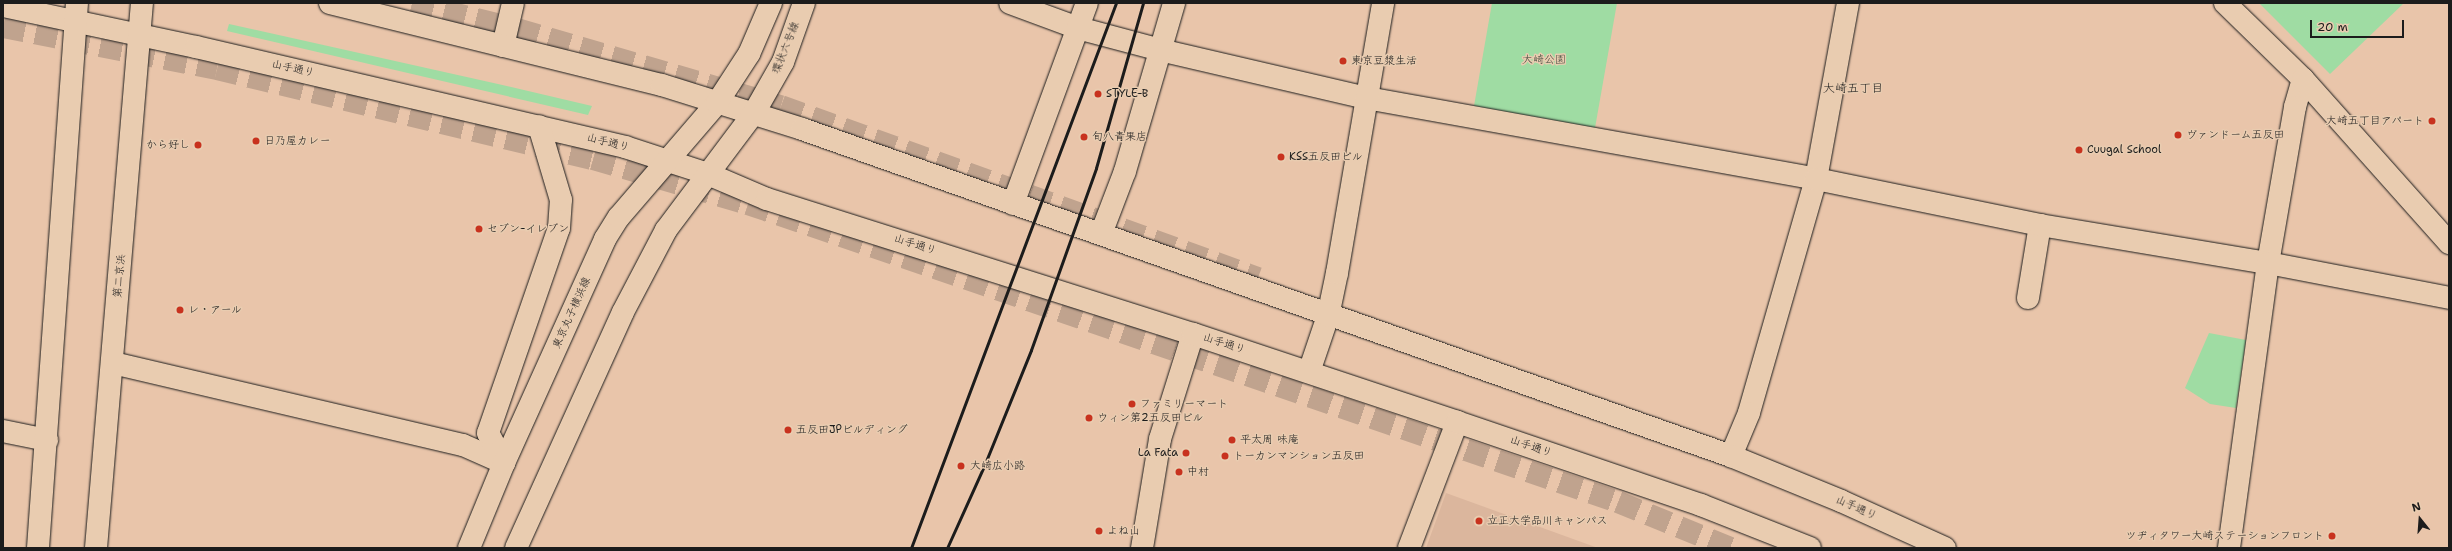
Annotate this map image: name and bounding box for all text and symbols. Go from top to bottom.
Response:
scale bar [2312,12,2406,38]
text: 20 m [2317,19,2348,35]
street label: 環状六号線 [770,20,802,76]
park label: 大崎公園 [1522,53,1566,67]
place label: 東京豆漿生活 [1351,54,1417,68]
marker: 東京豆漿生活 [1338,56,1348,66]
street label: 山手通り [270,58,316,80]
district label: 大崎五丁目 [1823,82,1883,96]
place label: STYLE-B [1106,87,1148,101]
marker: STYLE-B [1093,89,1103,99]
place label: 大崎五丁目アパート [2325,114,2424,128]
marker: 大崎五丁目アパート [2427,116,2437,126]
place label: ヴァンドーム五反田 [2186,128,2285,142]
place label: 旬八青果店 [1092,130,1147,144]
marker: ヴァンドーム五反田 [2173,130,2183,140]
street label: 山手通り [585,131,631,155]
marker: 旬八青果店 [1079,132,1089,142]
place label: 日乃屋カレー [264,134,330,148]
marker: 日乃屋カレー [251,136,261,146]
place label: から好し [146,138,190,152]
marker: から好し [193,140,203,150]
place label: Cuugal School [2087,143,2161,157]
marker: Cuugal School [2074,145,2084,155]
place label: KSS五反田ビル [1289,150,1363,164]
marker: KSS五反田ビル [1276,152,1286,162]
place label: セブン-イレブン [487,222,569,236]
marker: セブン-イレブン [474,224,484,234]
street label: 山手通り [892,232,938,258]
street label: 第二京浜 [112,254,128,298]
street label: 東京丸子横浜線 [550,275,594,351]
place label: レ・アール [188,303,243,317]
marker: レ・アール [175,305,185,315]
street label: 山手通り [1201,331,1247,357]
place label: ファミリーマート [1140,397,1228,411]
marker: ファミリーマート [1127,399,1137,409]
place label: ウィン第2五反田ビル [1097,411,1204,425]
marker: ウィン第2五反田ビル [1084,413,1094,423]
place label: 五反田JPビルディング [796,423,908,437]
marker: 五反田JPビルディング [783,425,793,435]
place label: 平太周 味庵 [1240,433,1299,447]
street label: 山手通り [1508,434,1554,460]
marker: 平太周 味庵 [1227,435,1237,445]
place label: La Fata [1138,446,1178,460]
marker: La Fata [1181,448,1191,458]
place label: トーカンマンション五反田 [1233,449,1365,463]
marker: トーカンマンション五反田 [1220,451,1230,461]
place label: 大崎広小路 [970,459,1025,473]
marker: 大崎広小路 [955,460,967,472]
place label: 中村 [1187,465,1209,479]
marker: 中村 [1174,467,1184,477]
street label: 山手通り [1833,493,1879,523]
north arrow [2400,499,2440,539]
text: N [2410,499,2423,515]
place label: 立正大学品川キャンパス [1487,514,1608,528]
marker: 立正大学品川キャンパス [1474,516,1484,526]
place label: よね山 [1107,524,1140,538]
marker: よね山 [1094,526,1104,536]
place label: ツヂィタワー大崎ステーションフロント [2126,529,2324,543]
marker: ツヂィタワー大崎ステーションフロント [2327,531,2337,541]

